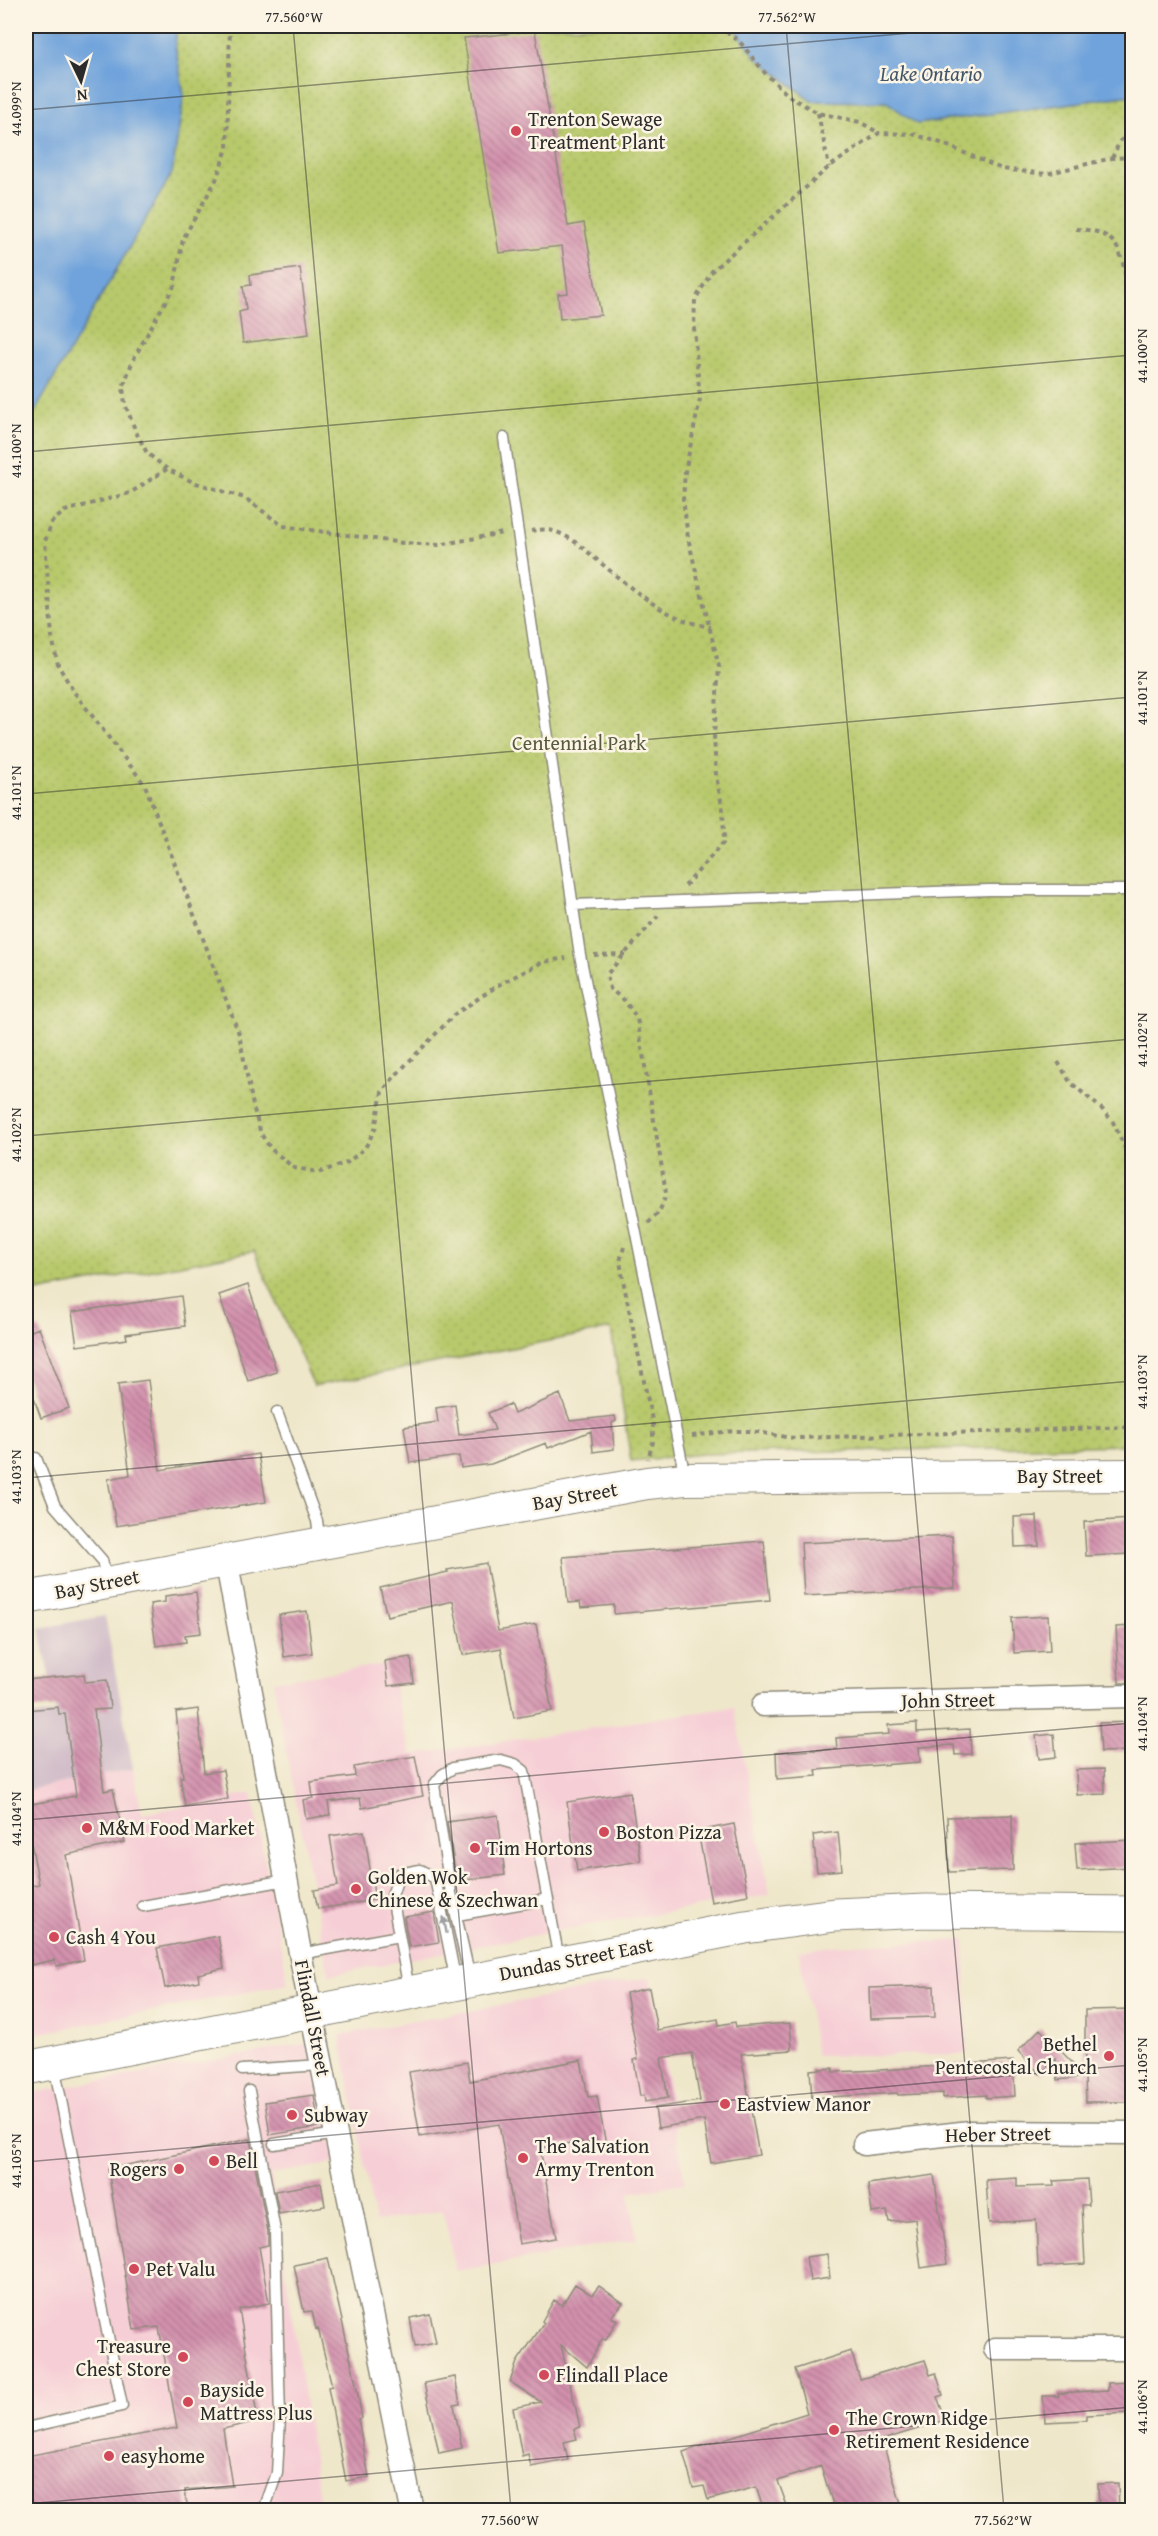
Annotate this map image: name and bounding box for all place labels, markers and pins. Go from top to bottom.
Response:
place label: Trenton Sewage Treatment Plant [528,104,666,156]
marker: Trenton Sewage Treatment Plant [509,124,523,138]
place label: M&M Food Market [99,1813,254,1842]
place label: Boston Pizza [616,1817,722,1846]
marker: M&M Food Market [80,1821,94,1835]
marker: Boston Pizza [597,1825,611,1839]
place label: Tim Hortons [487,1833,593,1862]
marker: Tim Hortons [468,1841,482,1855]
place label: Golden Wok Chinese & Szechwan [368,1862,538,1914]
marker: Golden Wok Chinese & Szechwan [349,1882,363,1896]
place label: Cash 4 You [66,1922,156,1951]
marker: Cash 4 You [47,1930,61,1944]
place label: Bethel Pentecostal Church [935,2029,1097,2081]
marker: Bethel Pentecostal Church [1102,2049,1116,2063]
place label: Eastview Manor [737,2089,871,2118]
marker: Eastview Manor [718,2097,732,2111]
place label: Subway [304,2100,368,2129]
marker: Subway [285,2108,299,2122]
place label: The Salvation Army Trenton [535,2131,654,2183]
place label: Bell [226,2146,258,2175]
marker: The Salvation Army Trenton [516,2151,530,2165]
place label: Rogers [110,2154,167,2183]
marker: Bell [207,2154,221,2168]
marker: Rogers [172,2162,186,2176]
place label: Pet Valu [146,2254,216,2283]
marker: Pet Valu [127,2262,141,2276]
place label: Treasure Chest Store [76,2331,171,2383]
marker: Treasure Chest Store [176,2350,190,2364]
place label: Flindall Place [556,2360,668,2389]
marker: Flindall Place [537,2368,551,2382]
place label: Bayside Mattress Plus [200,2375,313,2427]
marker: Bayside Mattress Plus [181,2395,195,2409]
place label: The Crown Ridge Retirement Residence [846,2403,1029,2455]
marker: The Crown Ridge Retirement Residence [827,2423,841,2437]
place label: easyhome [121,2441,205,2470]
marker: easyhome [102,2449,116,2463]

